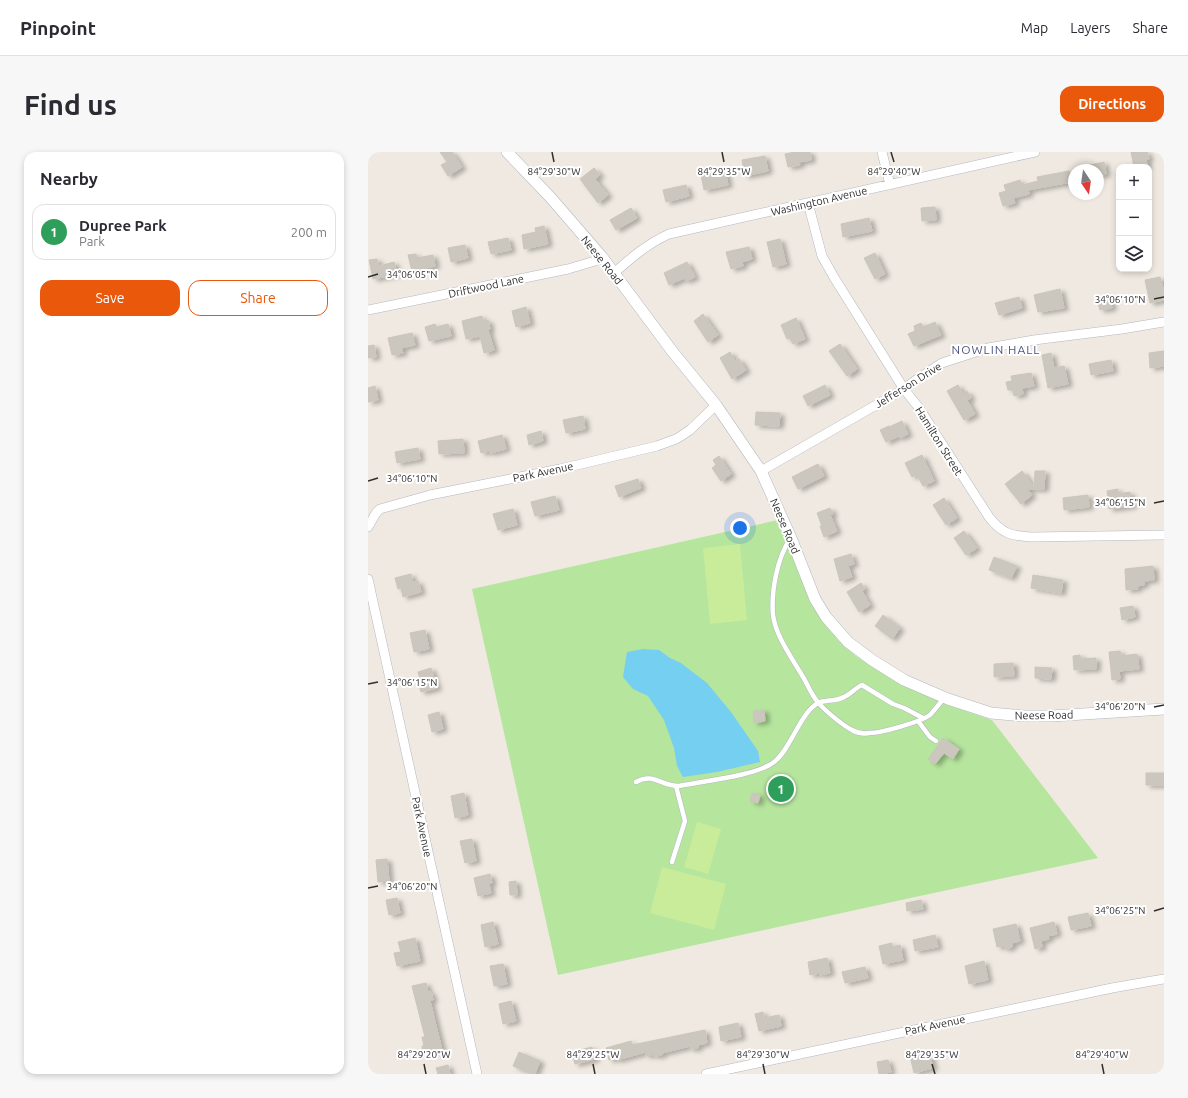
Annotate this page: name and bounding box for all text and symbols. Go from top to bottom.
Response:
text: Pinpoint [20,17,96,39]
text: Map [1021,20,1048,36]
text: Layers [1070,20,1110,36]
text: Share [1132,20,1168,36]
button: Directions [1060,86,1164,122]
text: Find us [24,89,117,120]
north arrow [1068,164,1104,200]
map controls [1116,164,1152,272]
button: + [1116,164,1152,200]
text: 84°29'30"W [528,166,580,177]
text: 84°29'35"W [698,166,750,177]
text: 84°29'40"W [868,166,920,177]
text: Nearby [40,169,98,188]
street label: Washington Avenue [770,184,868,218]
button: − [1116,200,1152,236]
text: Dupree Park [79,217,167,234]
text: 1 [50,225,58,239]
text: 200 m [291,225,327,239]
street label: Neese Road [579,233,625,287]
text: Park [79,234,105,248]
button: layers [1116,236,1152,272]
text: 34°06'05"N [387,269,437,280]
street label: Driftwood Lane [447,272,525,300]
button: Save [40,280,180,316]
button: Share [188,280,328,316]
text: 34°06'10"N [1095,294,1145,305]
district label: NOWLIN HALL [952,343,1040,356]
street label: Jefferson Drive [873,360,943,410]
street label: Hamilton Street [913,404,965,478]
street label: Park Avenue [512,460,574,484]
text: 34°06'10"N [387,473,437,484]
street label: Neese Road [768,497,802,555]
text: 34°06'15"N [1095,497,1145,508]
your location [730,518,750,538]
text: 34°06'15"N [387,677,437,688]
text: 34°06'20"N [1095,701,1145,712]
street label: Neese Road [1015,708,1073,722]
pin: 1 [768,774,794,804]
street label: Park Avenue [410,796,434,858]
text: 34°06'20"N [387,881,437,892]
text: 34°06'25"N [1095,905,1145,916]
street label: Park Avenue [904,1013,966,1037]
text: 84°29'20"W [398,1049,450,1060]
text: 84°29'25"W [567,1049,619,1060]
text: 84°29'30"W [737,1049,789,1060]
text: 84°29'35"W [906,1049,958,1060]
text: 84°29'40"W [1076,1049,1128,1060]

